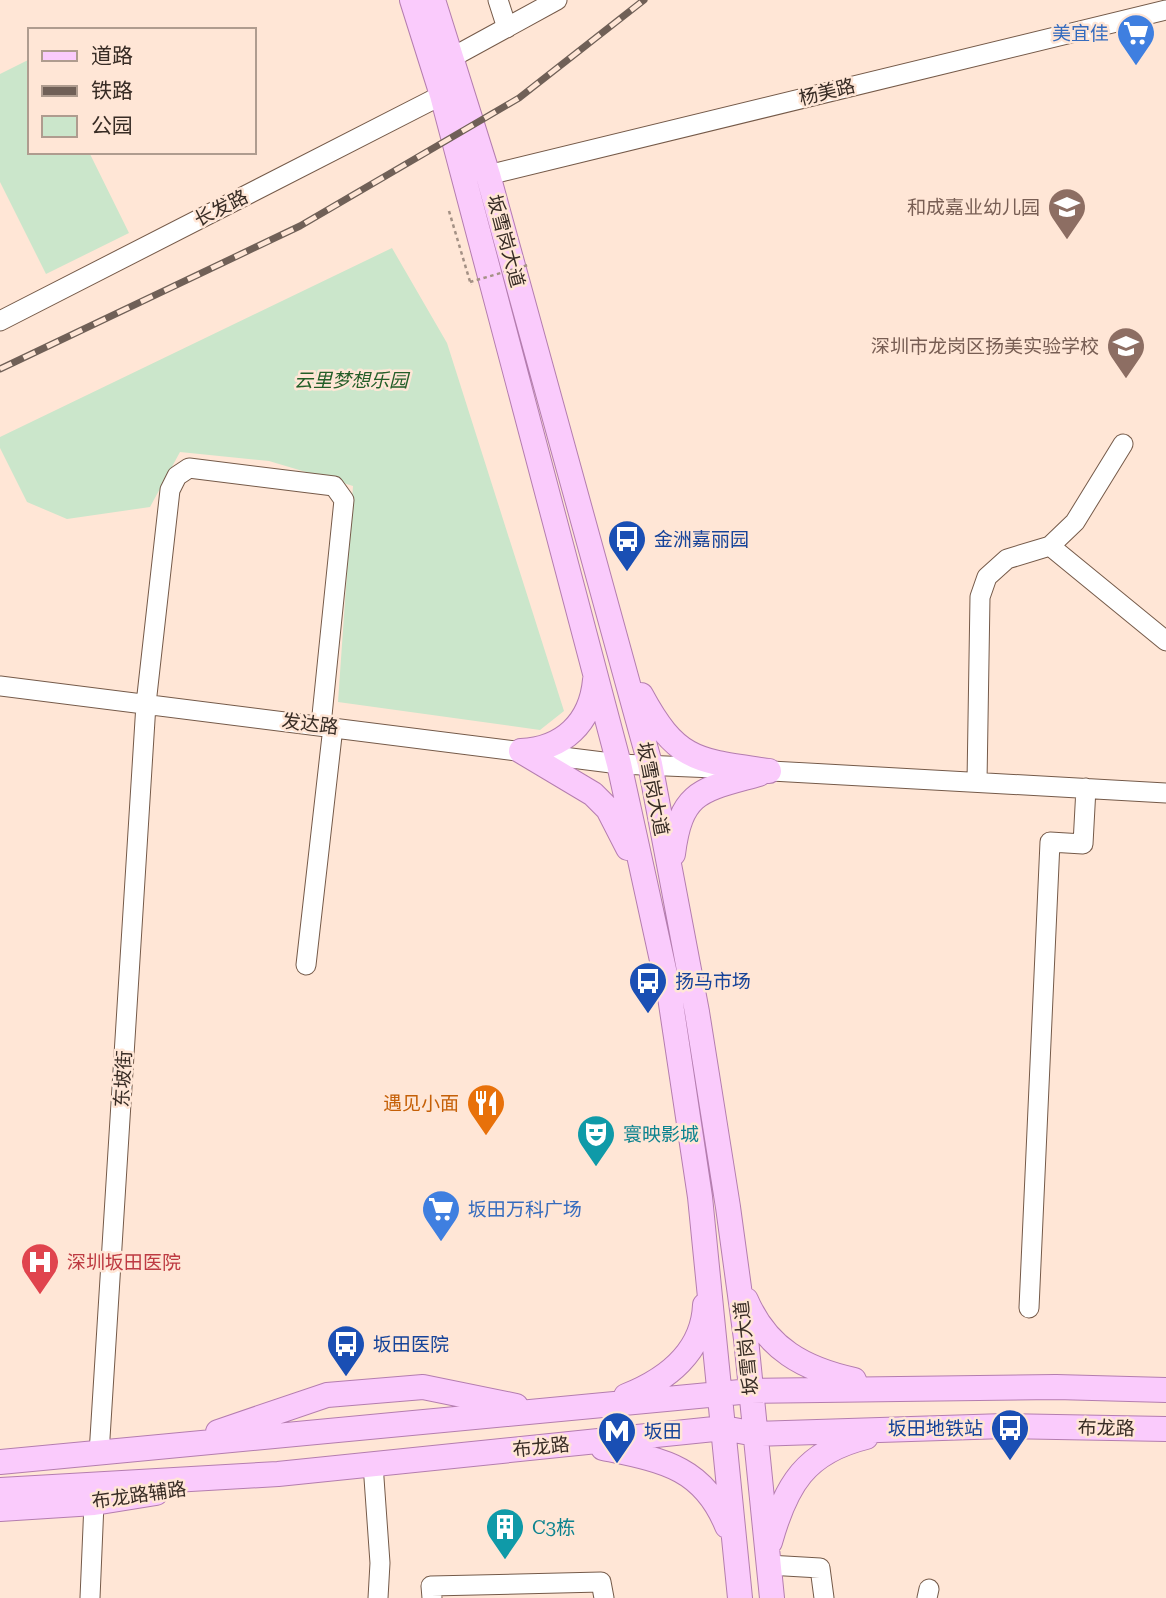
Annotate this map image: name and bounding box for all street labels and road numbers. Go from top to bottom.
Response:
street label: 杨美路 [797,74,857,110]
street label: 长发路 [190,185,252,231]
street label: 坂雪岗大道 [483,192,529,290]
street label: 发达路 [280,709,340,739]
street label: 坂雪岗大道 [633,740,673,838]
street label: 东坡街 [110,1050,136,1108]
street label: 坂雪岗大道 [730,1300,762,1396]
street label: 布龙路 [1077,1416,1135,1440]
street label: 布龙路 [511,1433,571,1461]
street label: 布龙路辅路 [90,1477,188,1513]

